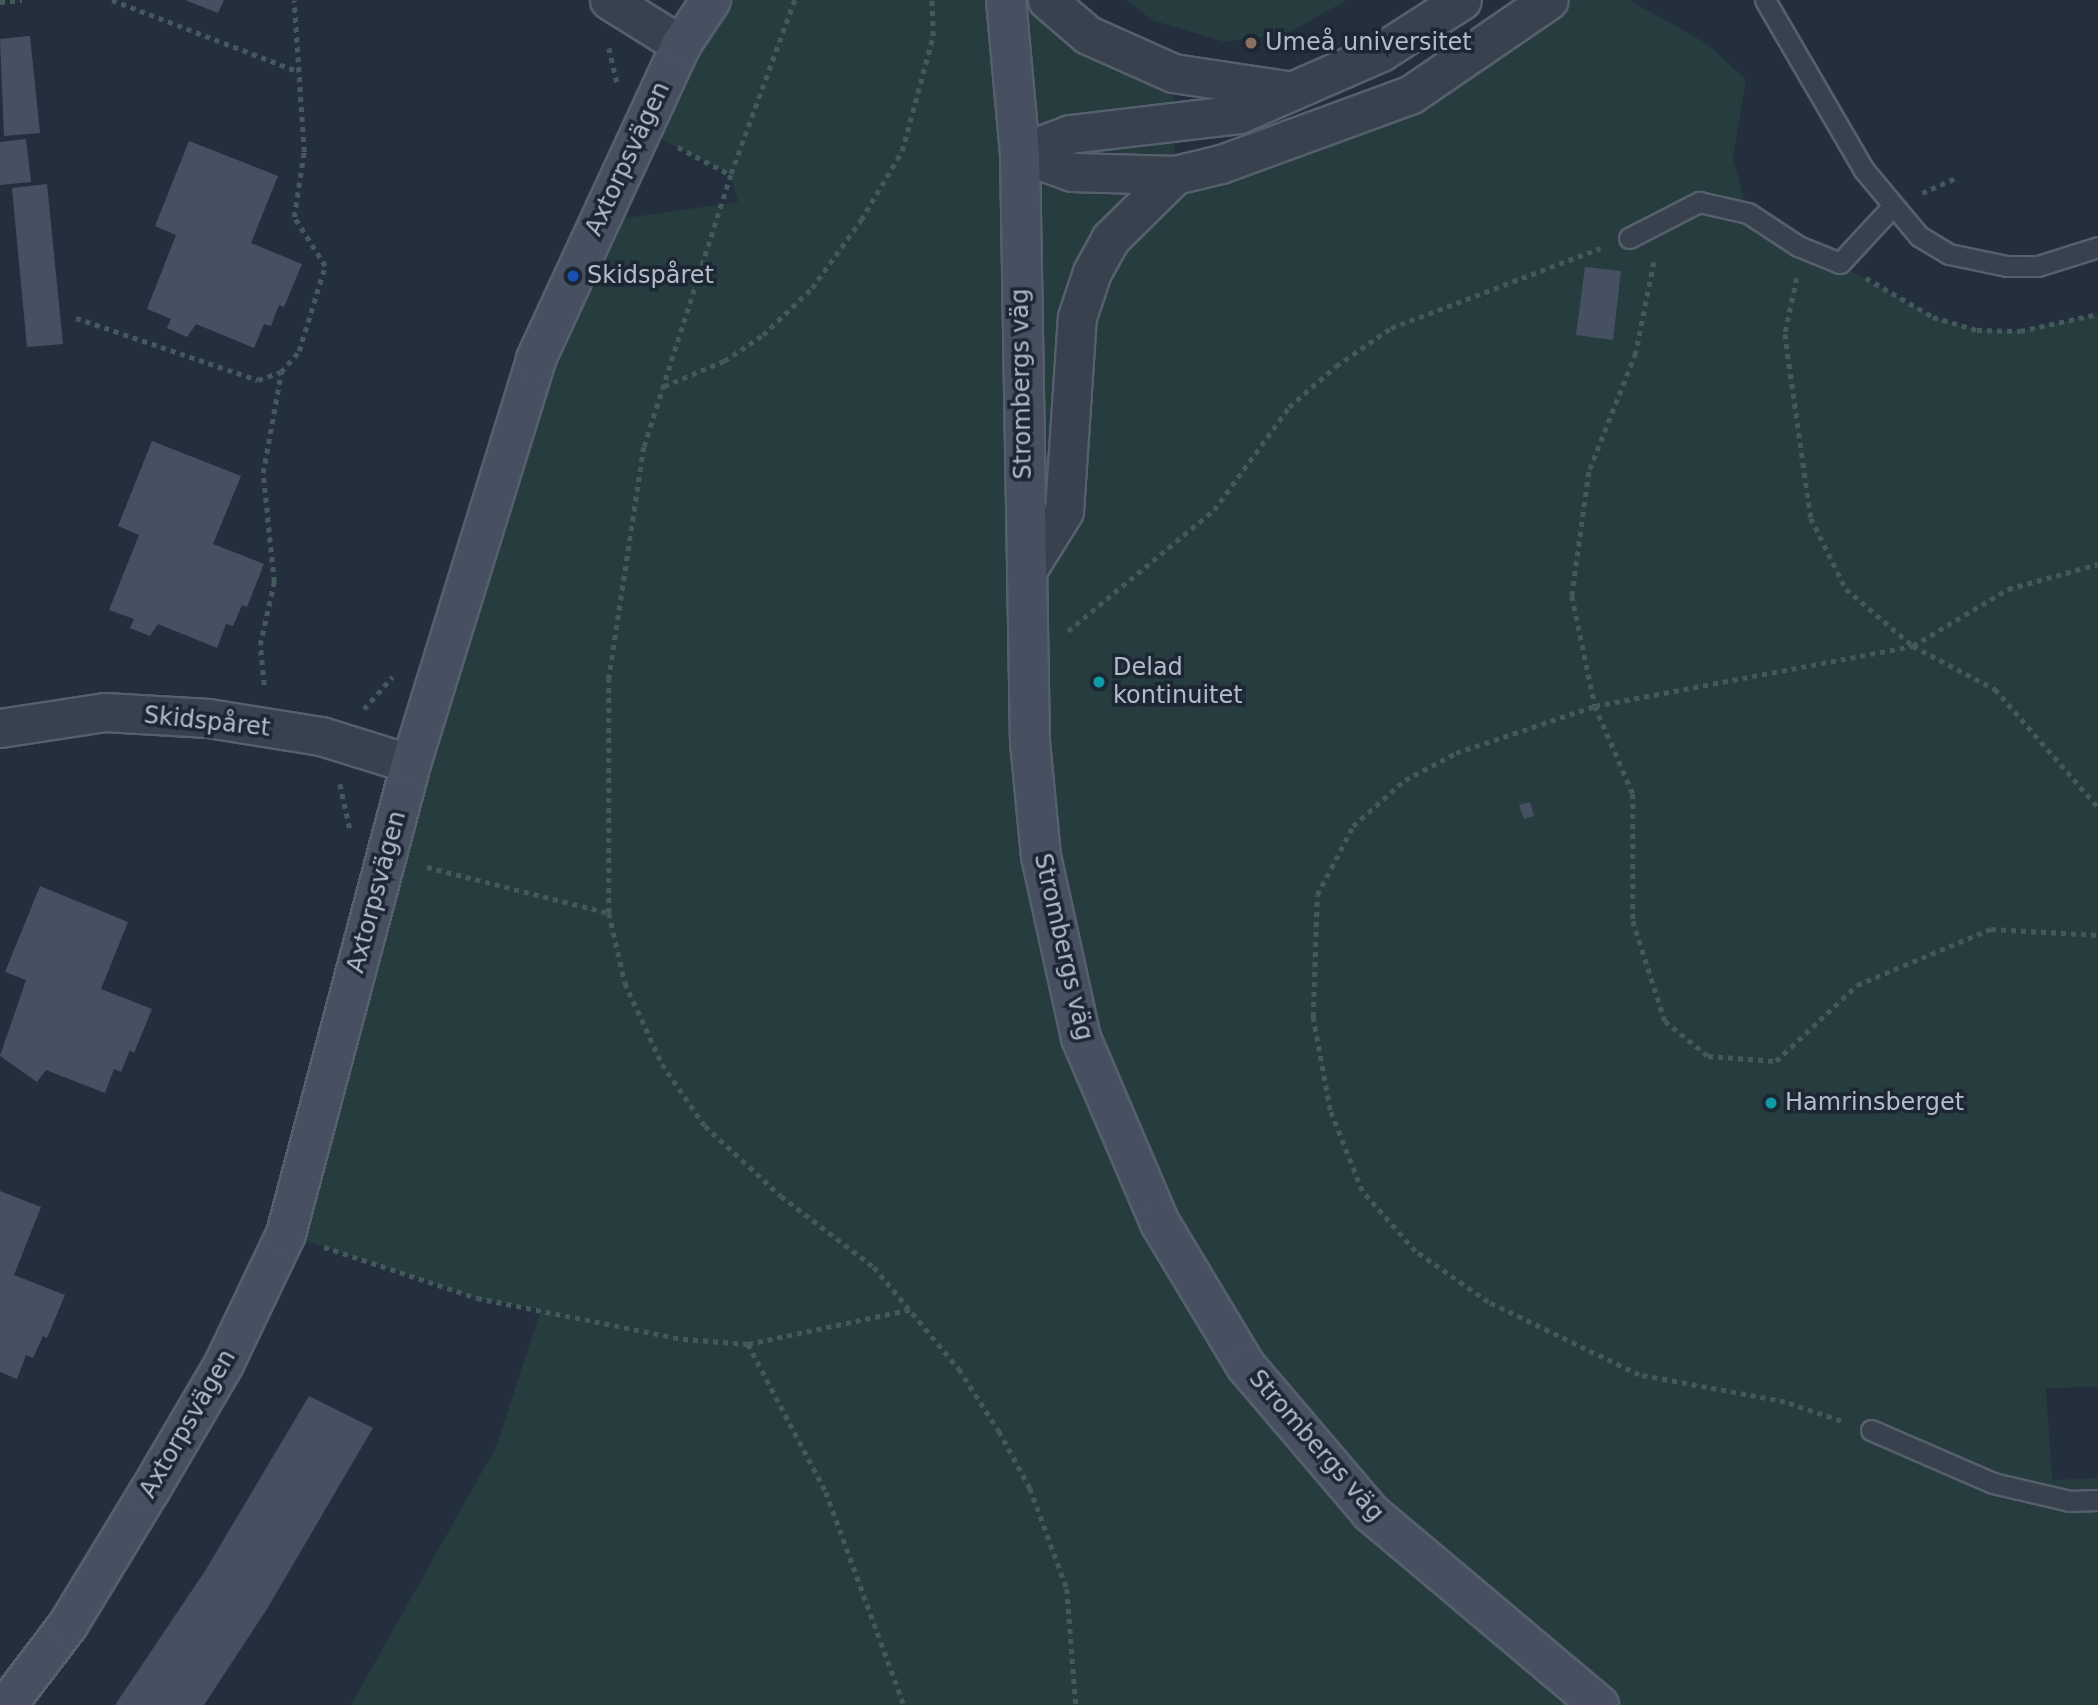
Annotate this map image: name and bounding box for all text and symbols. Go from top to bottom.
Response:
place label: Umeå universitet [1265,29,1472,57]
marker: Umeå universitet [1243,35,1259,51]
street label: Axtorpsvägen [580,77,676,241]
place label: Skidspåret [587,262,714,290]
marker: Skidspåret [565,268,581,284]
street label: Strombergs väg [1006,288,1038,480]
place label: Delad kontinuitet [1113,654,1243,710]
marker: Delad kontinuitet [1091,674,1107,690]
street label: Skidspåret [142,701,272,743]
street label: Axtorpsvägen [342,808,412,976]
street label: Strombergs väg [1027,851,1099,1043]
place label: Hamrinsberget [1785,1089,1964,1117]
marker: Hamrinsberget [1763,1095,1779,1111]
street label: Axtorpsvägen [134,1345,242,1503]
street label: Strombergs väg [1242,1364,1390,1528]

